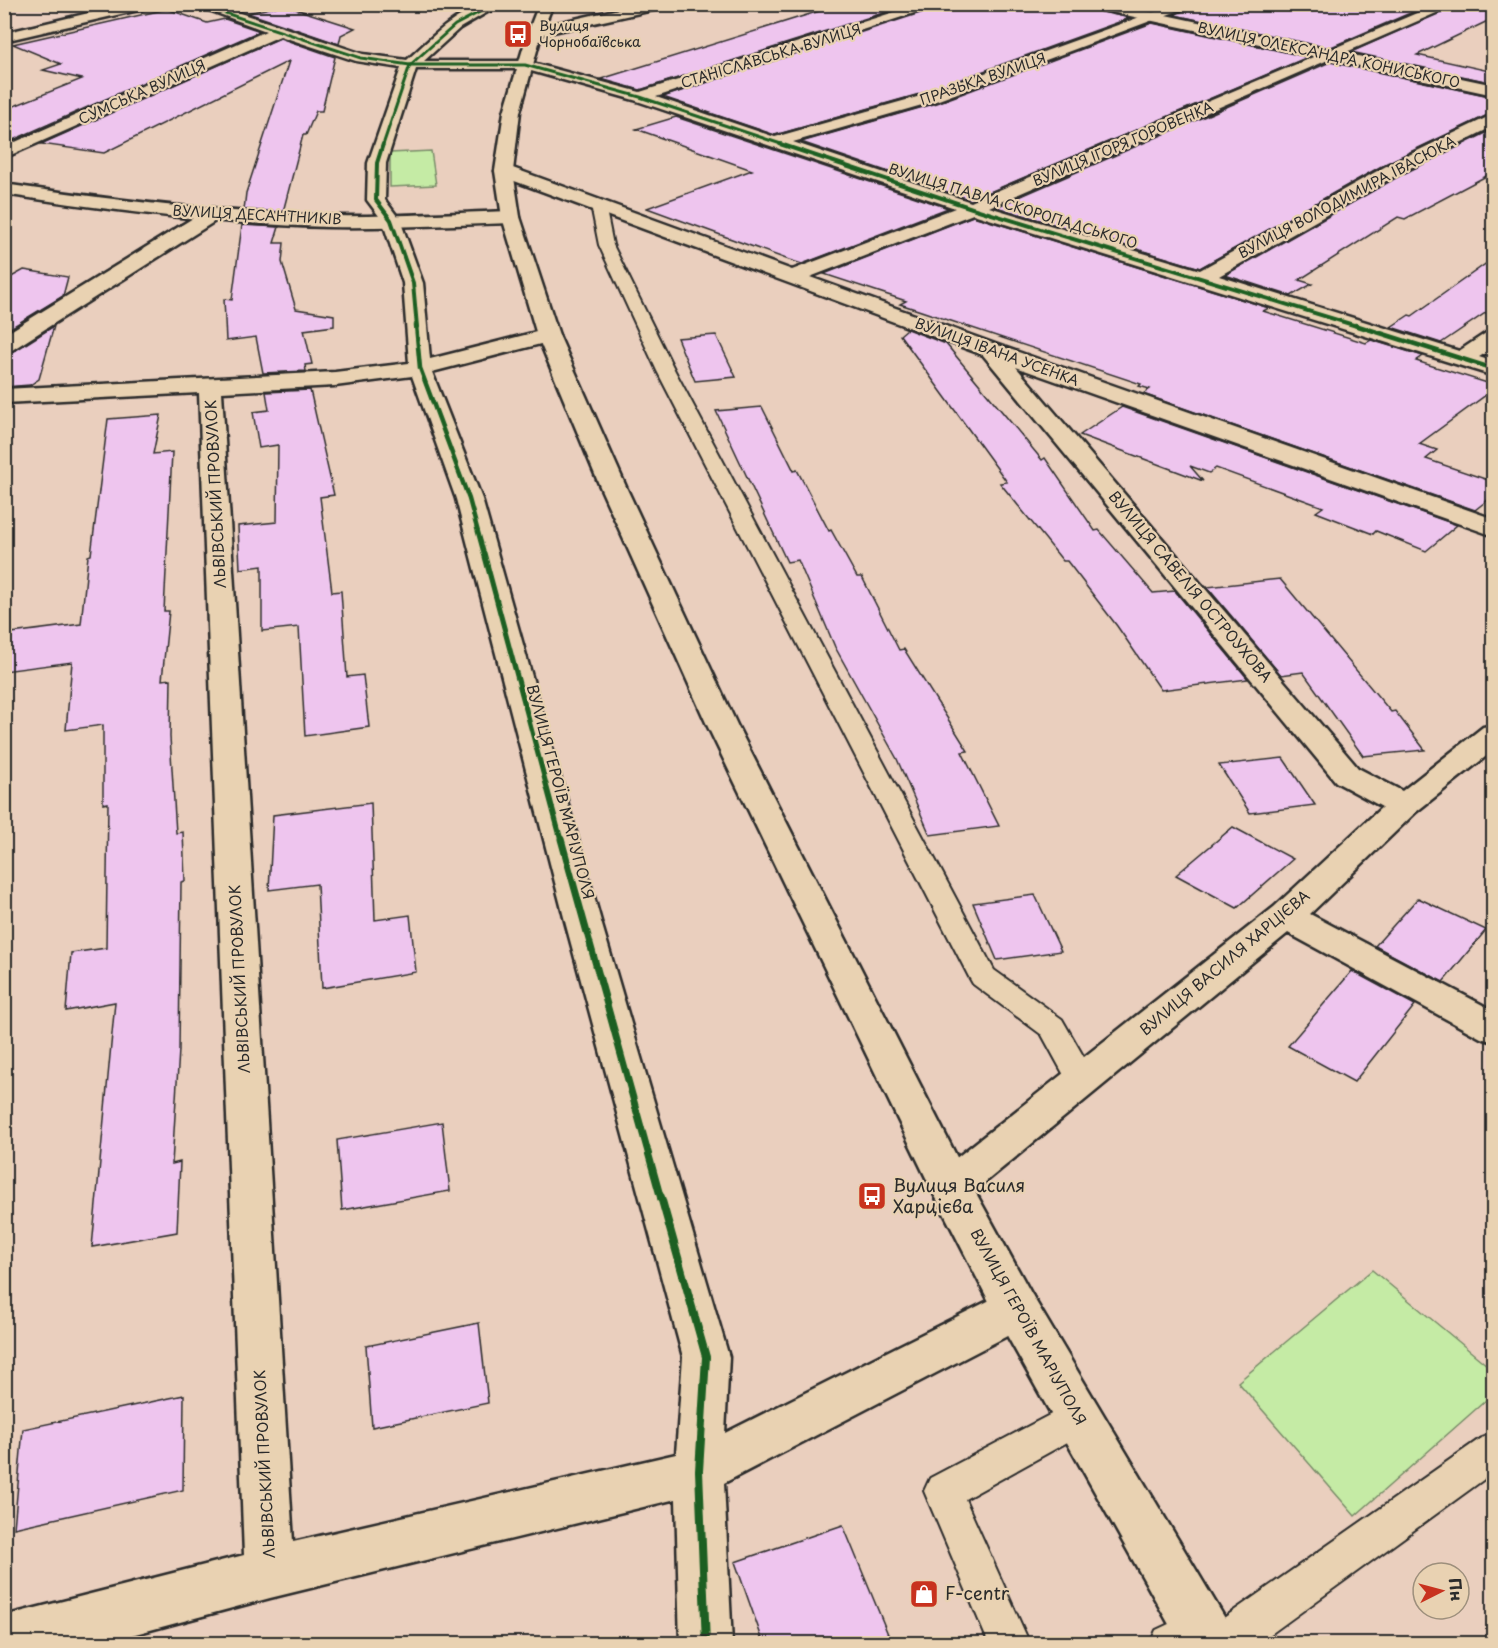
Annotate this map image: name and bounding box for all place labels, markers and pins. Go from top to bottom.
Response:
place label: Вулиця Чорнобаївська [539,15,641,52]
bus stop icon: Вулиця Чорнобаївська [502,18,534,50]
place label: Вулиця Василя Харцієва [893,1171,1025,1219]
bus stop icon: Вулиця Василя Харцієва [856,1180,888,1212]
shop icon: F-centr [908,1578,940,1610]
place label: F-centr [945,1579,1010,1606]

